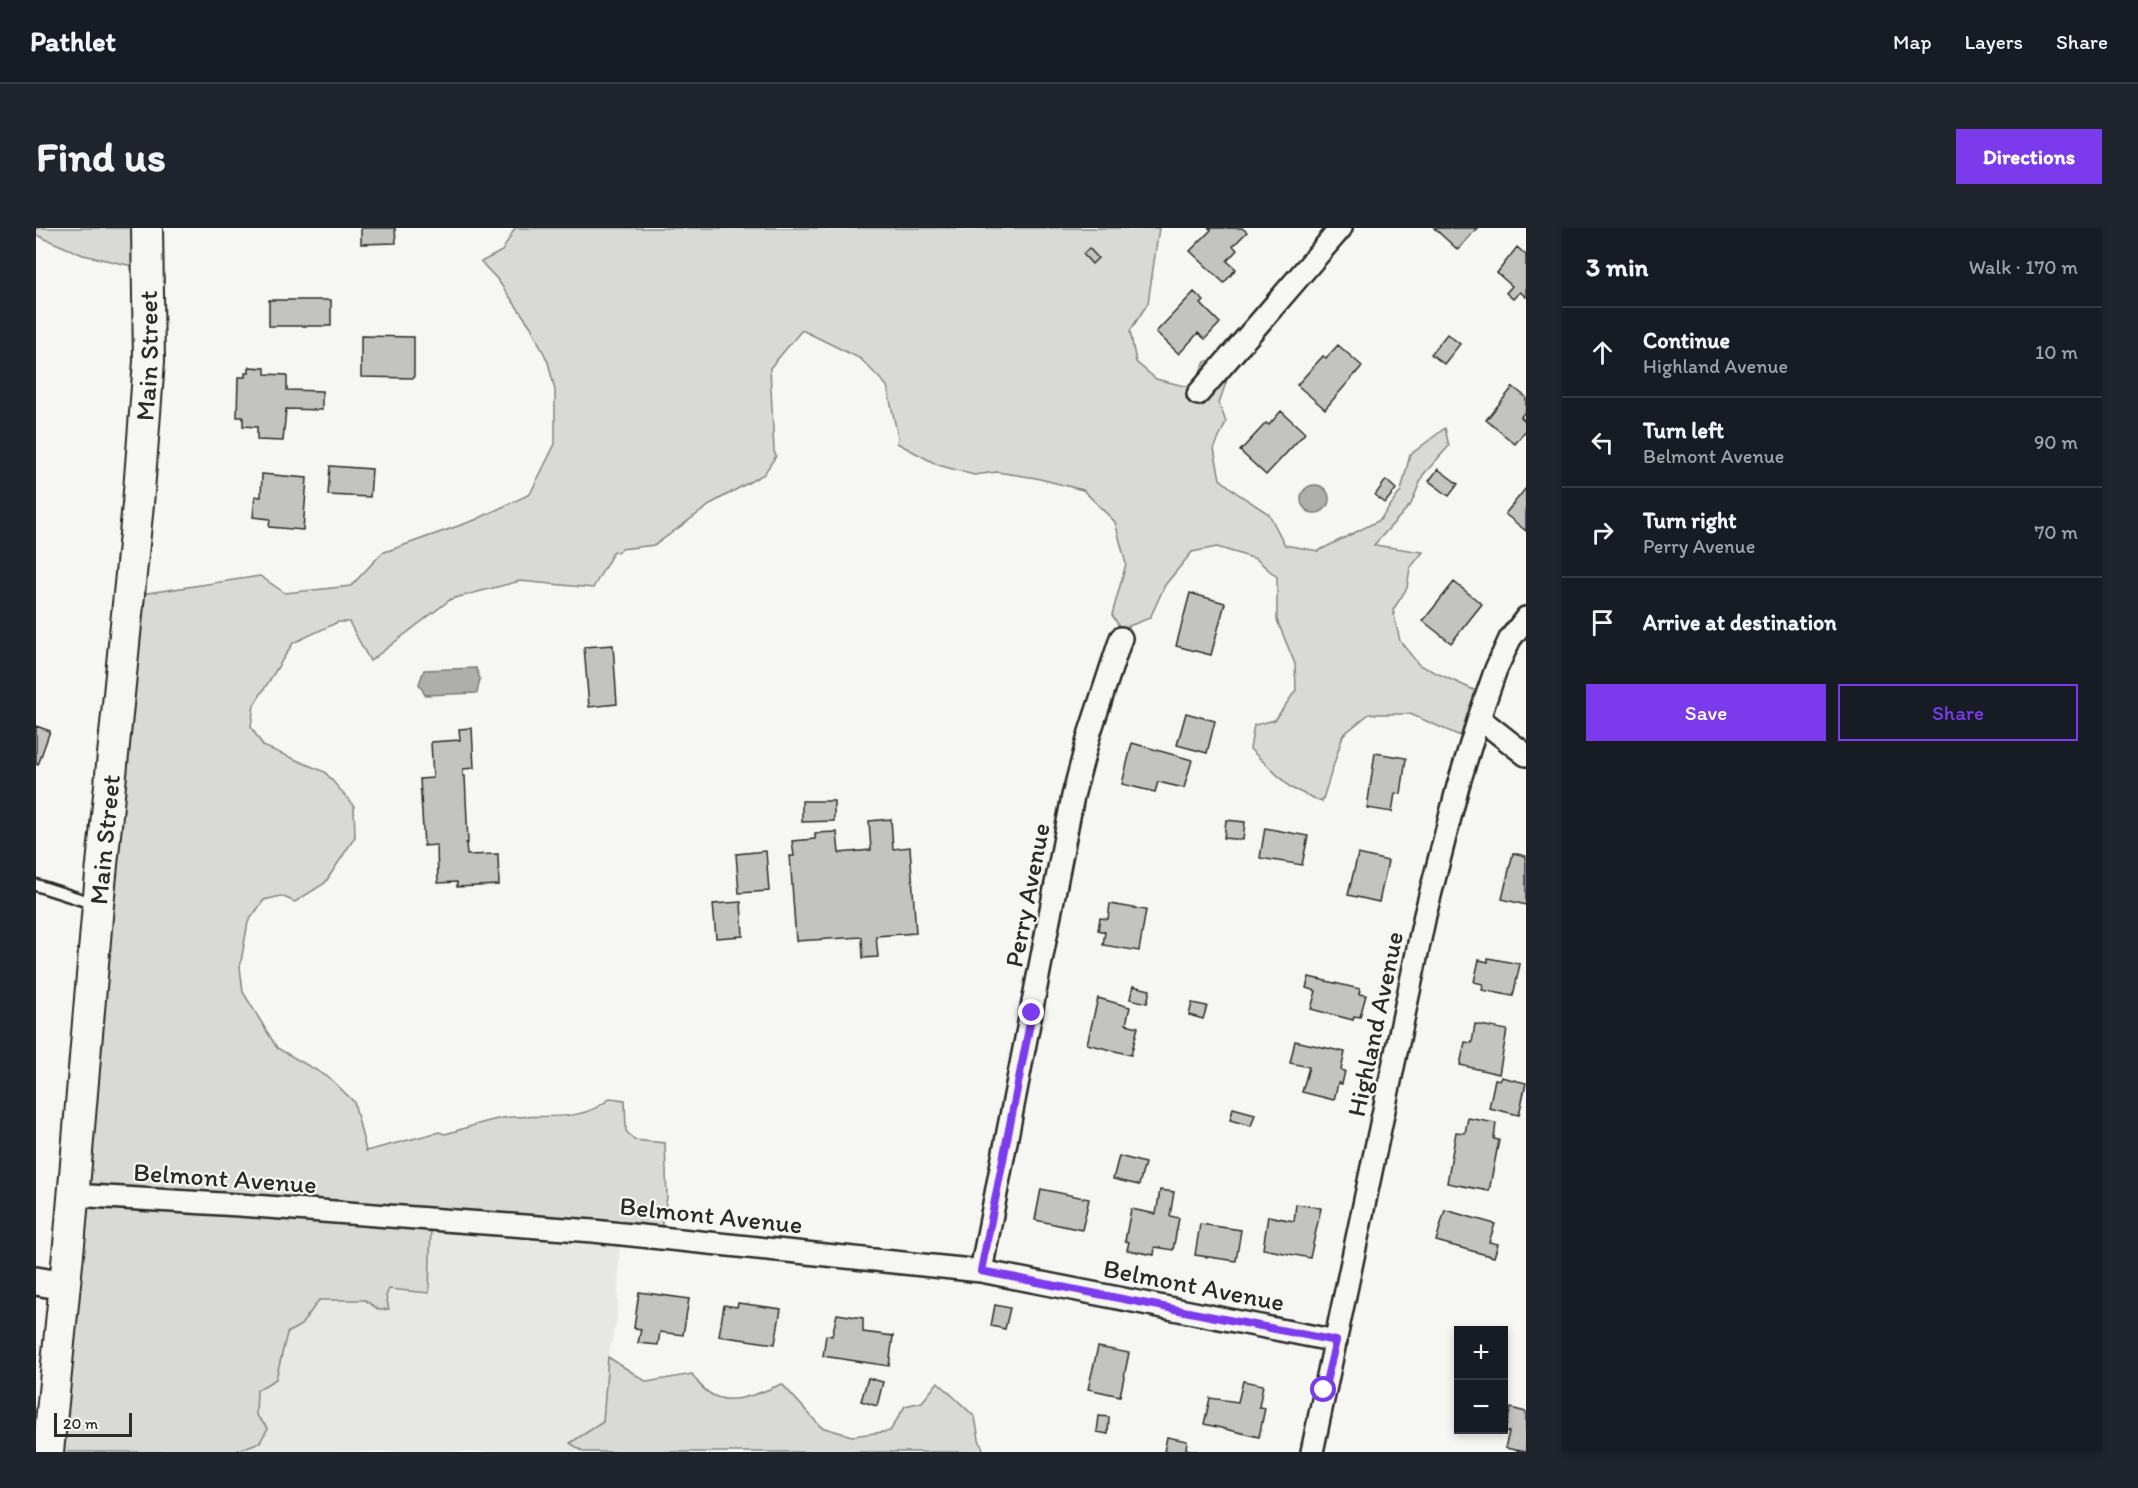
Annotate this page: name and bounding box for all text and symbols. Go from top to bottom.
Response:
text: Pathlet [30,24,116,58]
text: Map [1893,29,1932,54]
text: Layers [1965,29,2023,54]
text: Share [2056,29,2108,54]
button: Directions [1956,129,2102,184]
text: Find us [36,131,166,182]
text: 3 min [1586,251,1648,283]
text: Walk · 170 m [1969,255,2078,279]
street label: Main Street [128,290,165,422]
text: Continue [1643,327,1730,354]
icon: ahead [1586,336,1619,369]
text: 10 m [2035,340,2078,364]
text: Highland Avenue [1643,354,1788,378]
text: Turn left [1643,417,1724,444]
icon: left [1586,426,1619,459]
text: 90 m [2034,430,2078,454]
text: Belmont Avenue [1643,444,1784,468]
text: Turn right [1643,507,1737,534]
icon: right [1586,516,1619,549]
text: 70 m [2034,520,2078,544]
text: Perry Avenue [1643,534,1755,558]
icon: arrive [1586,606,1619,639]
text: Arrive at destination [1643,609,1837,636]
button: Save [1586,684,1826,741]
button: Share [1838,684,2078,741]
street label: Main Street [82,773,127,906]
street label: Perry Avenue [997,820,1057,970]
street label: Highland Avenue [1340,928,1410,1120]
route end [1018,999,1044,1025]
street label: Belmont Avenue [132,1156,318,1200]
street label: Belmont Avenue [618,1189,804,1241]
street label: Belmont Avenue [1101,1252,1287,1318]
map controls [1454,1326,1508,1434]
button: + [1454,1326,1508,1380]
route start [1310,1376,1336,1402]
button: − [1454,1380,1508,1434]
scale bar [54,1410,132,1438]
text: 20 m [63,1414,98,1433]

